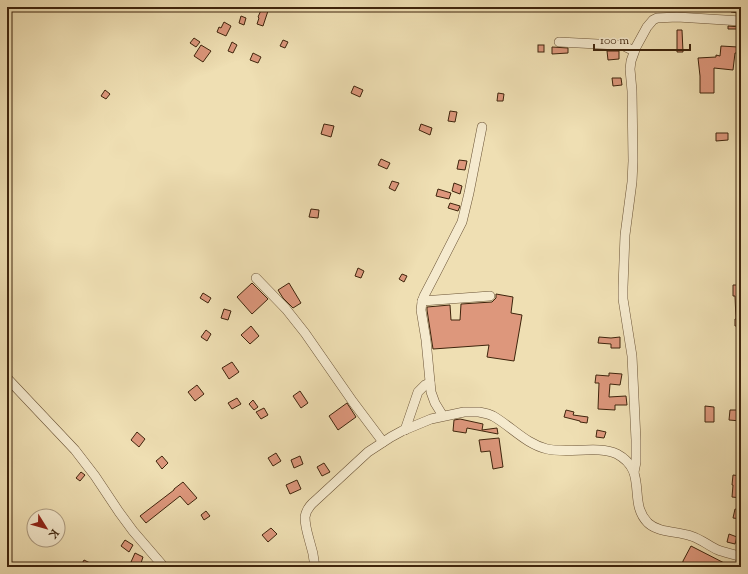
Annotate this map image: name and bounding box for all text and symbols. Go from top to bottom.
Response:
scale bar [594,26,690,52]
text: 100 m [600,32,629,50]
north arrow [26,508,66,548]
text: K [44,525,63,541]

